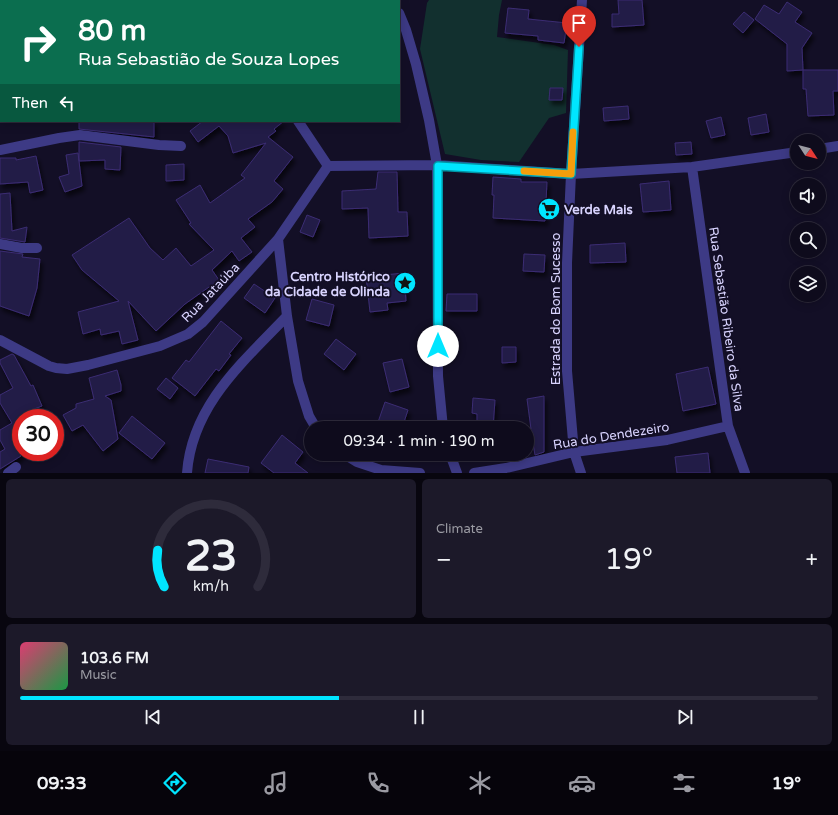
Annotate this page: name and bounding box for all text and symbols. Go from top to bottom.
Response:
pin [562,6,596,47]
icon: arrive [568,12,590,34]
text: 80 m [78,14,146,48]
icon: right [12,16,64,68]
text: Rua Sebastião de Souza Lopes [78,48,339,70]
icon: left [56,92,78,114]
text: Then [12,94,48,112]
north arrow [790,134,826,170]
map controls [790,134,826,302]
button: sound [790,178,826,214]
supermarket icon: Verde Mais [536,196,562,222]
place label: Verde Mais [564,202,633,218]
button: search [790,222,826,258]
street label: Rua Sebastião Ribeiro da Silva [705,226,747,413]
street label: Estrada do Bom Sucesso [548,233,564,385]
street label: Rua Jataúba [178,260,243,326]
button: layers [790,266,826,302]
place label: Centro Histórico da Cidade de Olinda [265,269,390,300]
place icon: Centro Histórico da Cidade de Olinda [392,270,418,296]
position arrow [417,325,459,367]
speed limit sign: 30 [12,409,64,461]
street label: Rua do Dendezeiro [552,419,671,453]
text: 09:34 · 1 min · 190 m [344,432,494,450]
text: Climate [436,521,483,537]
text: 23 [185,531,237,581]
text: 19° [604,541,653,578]
text: − [436,547,452,573]
text: + [806,547,818,573]
text: km/h [193,577,229,594]
text: 103.6 FM [80,649,149,667]
text: Music [80,667,117,683]
icon: previous [142,706,164,728]
icon: pause [408,706,430,728]
icon: next [674,706,696,728]
icon: directions [161,769,189,797]
icon: music [262,769,290,797]
icon: phone [364,769,392,797]
icon: climate [466,769,494,797]
icon: car [568,769,596,797]
icon: filters [670,769,698,797]
text: 09:33 [37,772,87,794]
text: 19° [772,772,801,794]

